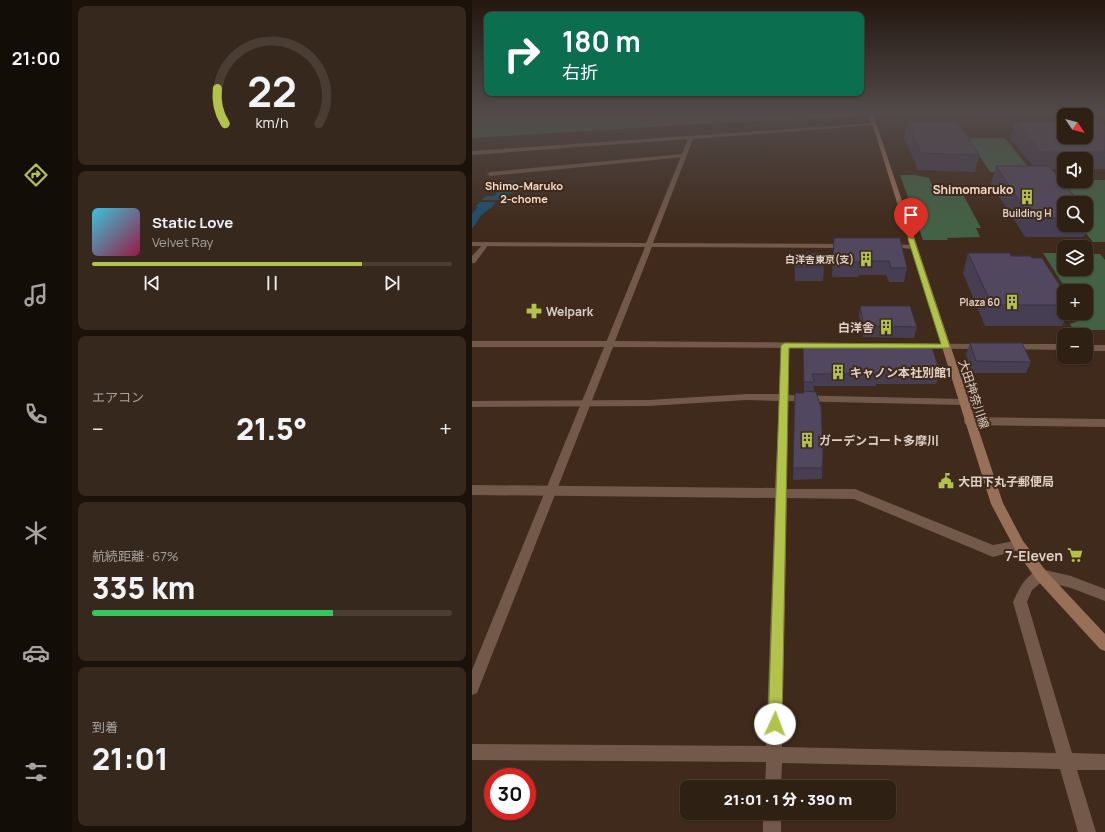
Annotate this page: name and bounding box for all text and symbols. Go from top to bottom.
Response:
text: 180 m [562,22,641,60]
icon: right [496,28,548,80]
text: 21:00 [12,46,60,70]
text: 右折 [562,60,598,84]
text: 22 [247,62,297,118]
north arrow [1057,108,1093,144]
map controls [1057,108,1093,364]
text: km/h [255,112,289,131]
button: sound [1057,152,1093,188]
icon: directions [22,161,50,189]
district label: Shimo-Maruko 2-chome [485,178,563,206]
district label: Shimomaruko [933,181,1013,198]
building icon: Building H [1018,188,1036,206]
button: search [1057,196,1093,232]
pin [894,198,928,239]
icon: arrive [900,204,922,226]
place label: Building H [1003,206,1051,220]
text: Static Love [152,212,233,233]
text: Velvet Ray [152,233,213,251]
button: layers [1057,240,1093,276]
building icon: 白洋舎東京(支) [857,250,875,268]
place label: 白洋舎東京(支) [785,252,854,266]
icon: previous [141,272,163,294]
icon: pause [261,272,283,294]
icon: next [381,272,403,294]
icon: music [22,281,50,309]
button: + [1057,284,1093,320]
building icon: Plaza 60 [1003,293,1021,311]
place label: Plaza 60 [959,295,1000,309]
pharmacy icon: Welpark [525,302,543,320]
place label: Welpark [546,303,594,320]
building icon: 白洋舎 [877,318,895,336]
place label: 白洋舎 [838,319,874,336]
button: − [1057,328,1093,364]
street label: 大田神奈川線 [955,357,993,431]
building icon: キャノン本社別館1 [829,363,847,381]
place label: キャノン本社別館1 [850,364,951,381]
text: エアコン [92,388,144,406]
icon: phone [22,400,50,428]
text: 21.5° [236,408,307,449]
text: − [92,414,104,444]
text: + [439,414,452,444]
building icon: ガーデンコート多摩川 [798,431,816,449]
place label: ガーデンコート多摩川 [819,432,939,449]
public building icon: 大田下丸子郵便局 [937,472,955,490]
place label: 大田下丸子郵便局 [958,473,1054,490]
icon: climate [22,519,50,547]
place label: 7-Eleven [1005,546,1063,565]
supermarket icon: 7-Eleven [1066,546,1084,564]
text: 航続距離 · 67% [92,547,178,565]
text: 335 km [92,567,195,608]
icon: car [22,639,50,667]
position arrow [754,703,796,745]
text: 到着 [92,718,118,736]
text: 21:01 [92,738,168,779]
icon: filters [22,758,50,786]
speed limit sign: 30 [484,768,536,820]
text: 21:01 · 1 分 · 390 m [724,789,852,810]

